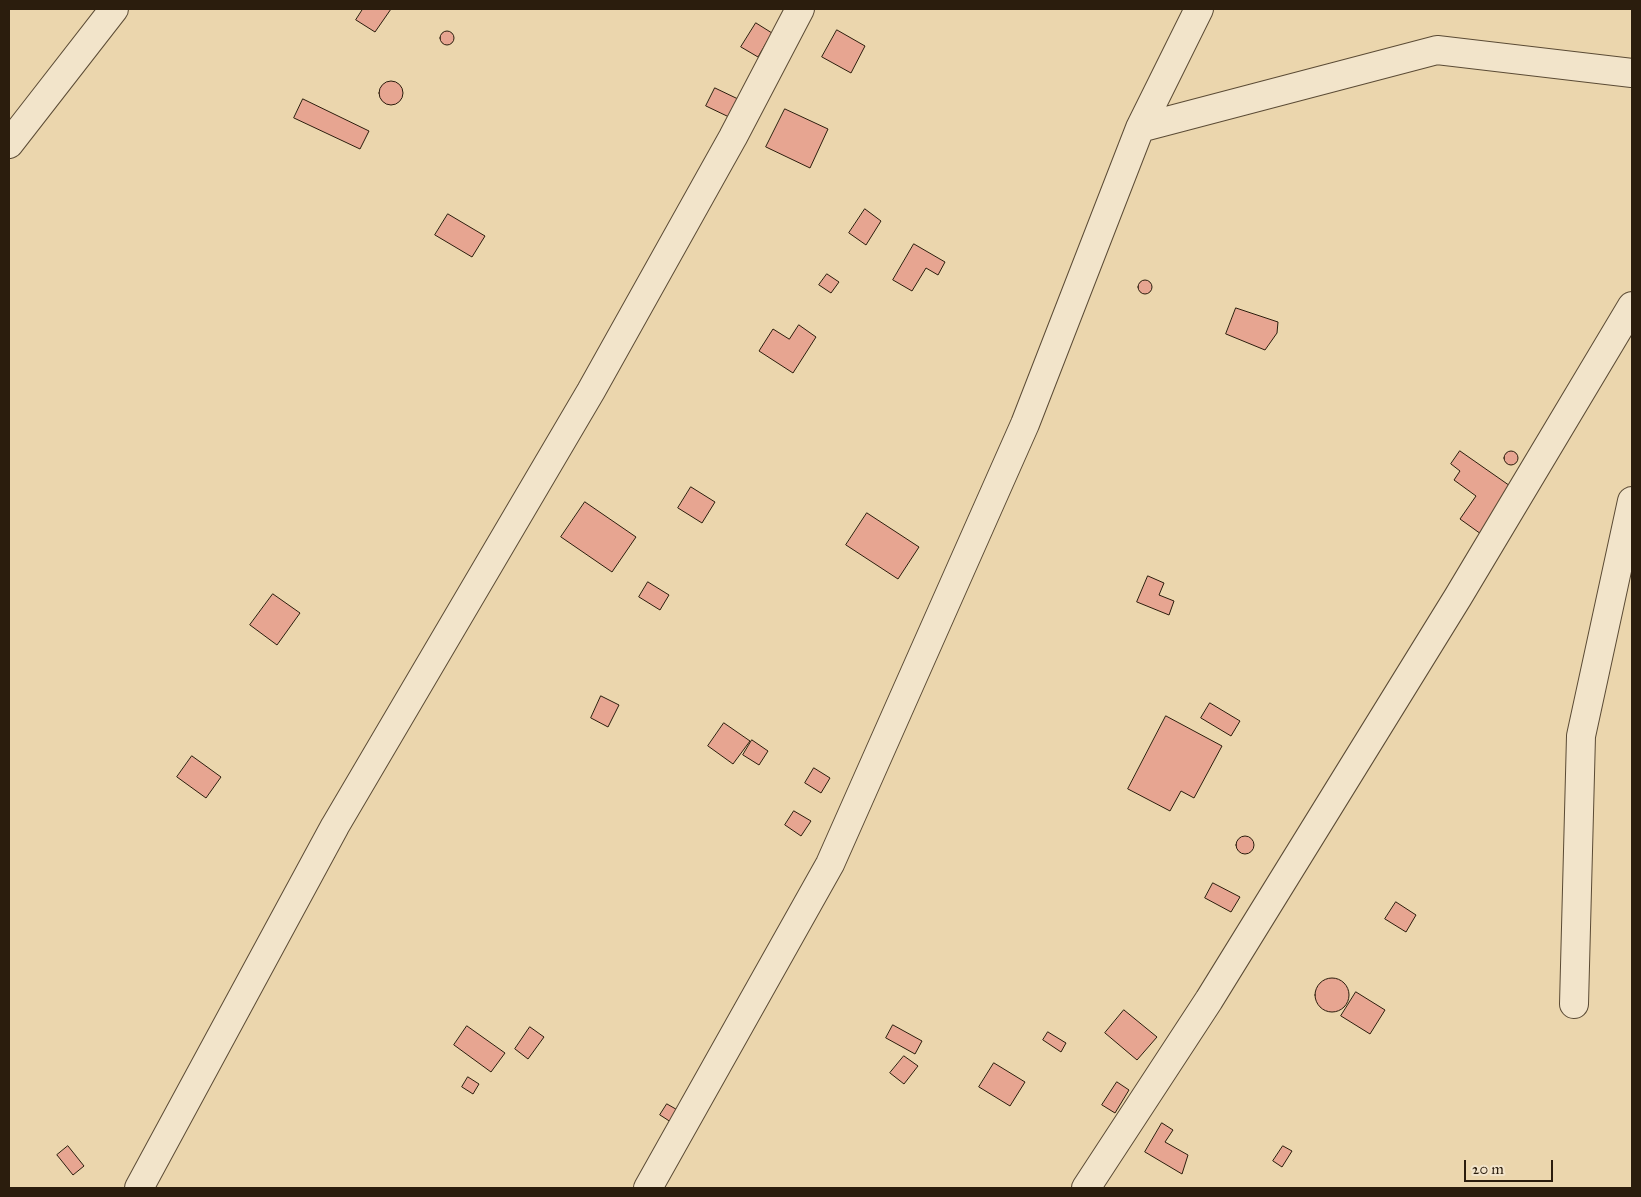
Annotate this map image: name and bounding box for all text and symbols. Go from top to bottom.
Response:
scale bar [1466,1150,1555,1182]
text: 20 m [1472,1160,1504,1178]

